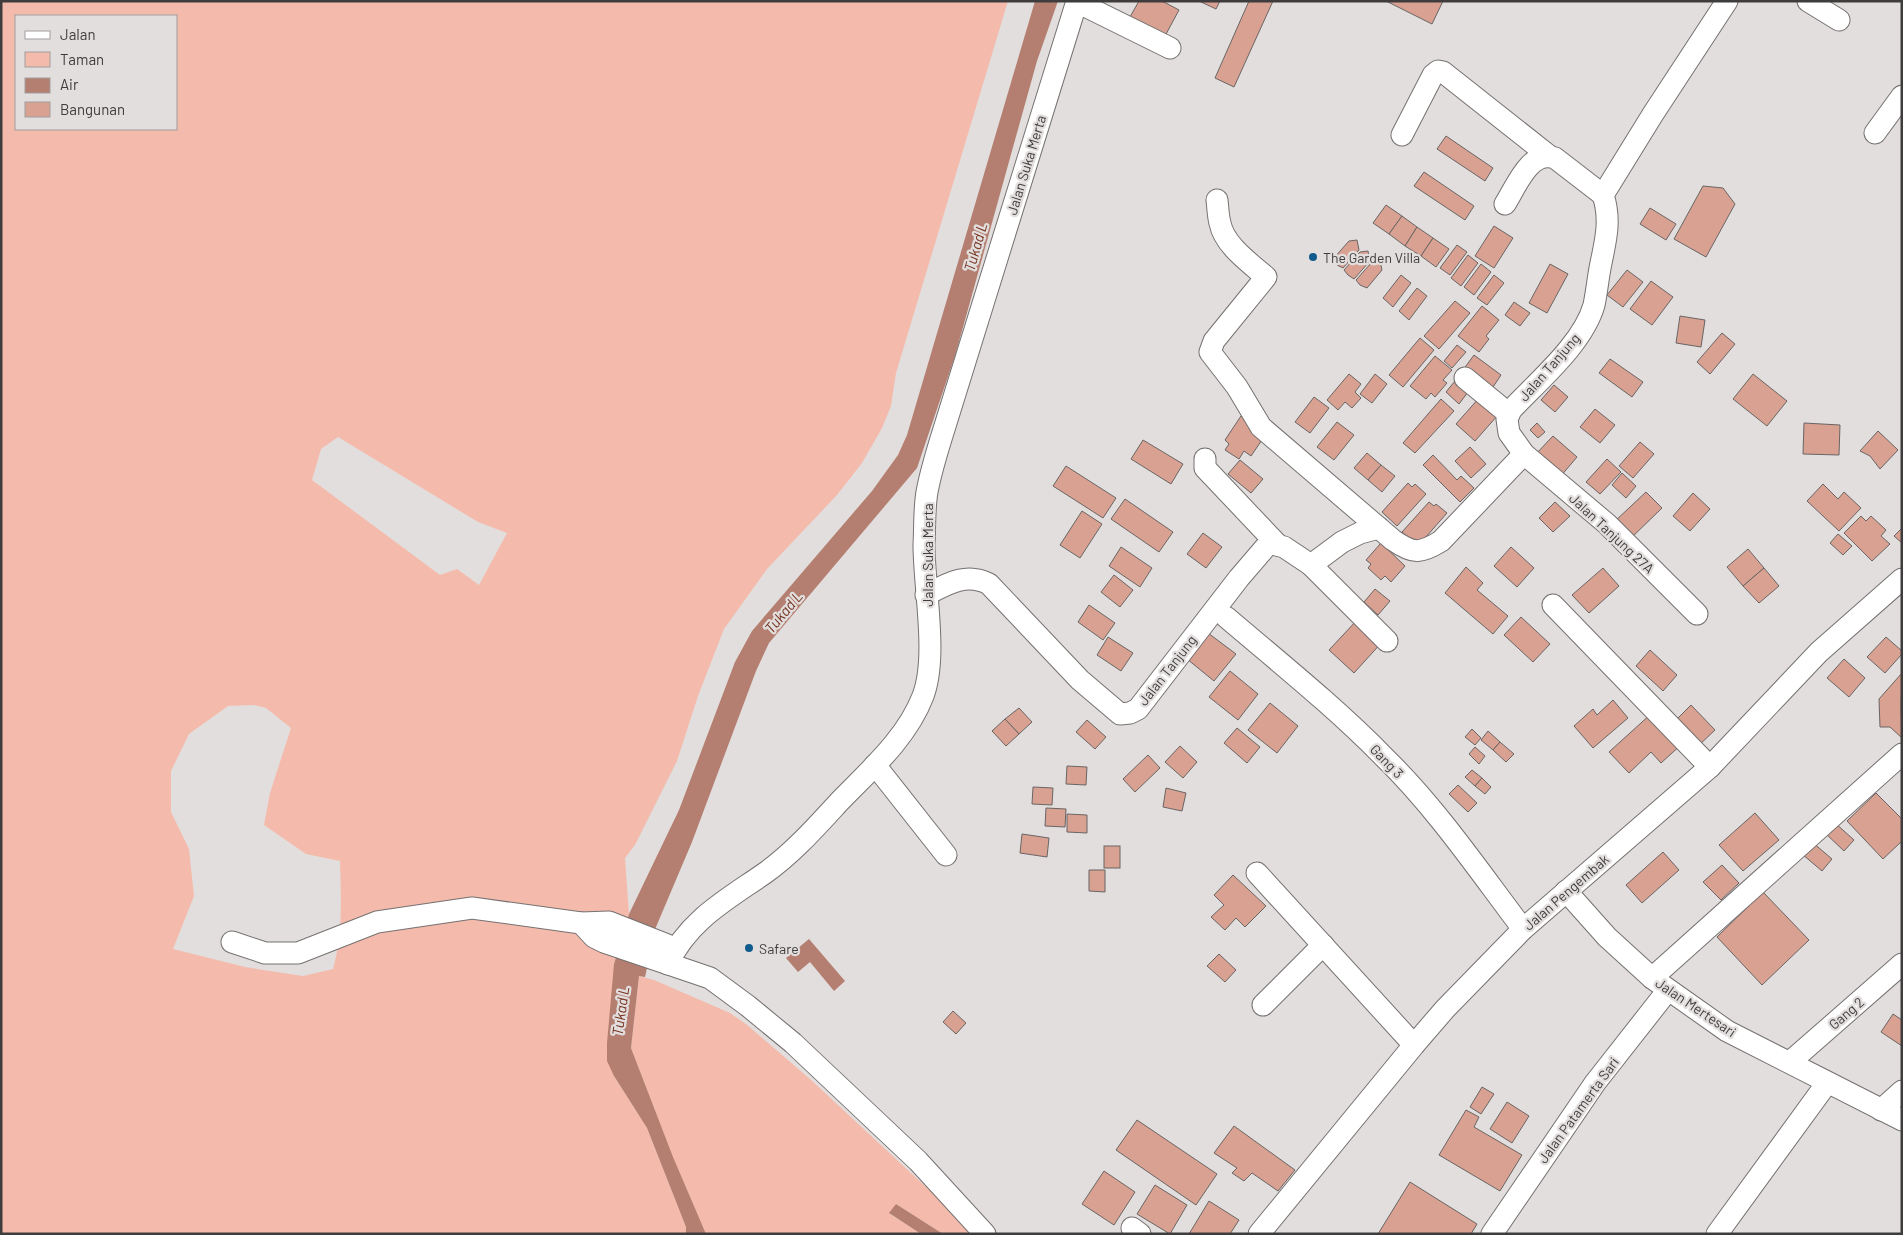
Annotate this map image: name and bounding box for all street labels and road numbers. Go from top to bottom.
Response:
street label: Jalan Suka Merta [1003,113,1049,217]
street label: Jalan Tanjung [1515,330,1583,404]
street label: Jalan Tanjung 27A [1566,489,1658,577]
street label: Jalan Suka Merta [919,503,936,607]
street label: Jalan Tanjung [1134,632,1200,708]
street label: Gang 3 [1367,740,1407,782]
street label: Jalan Pengembak [1520,850,1612,934]
street label: Jalan Mertesari [1652,974,1740,1040]
street label: Gang 2 [1825,993,1867,1033]
street label: Jalan Patamerta Sari [1534,1054,1622,1166]

